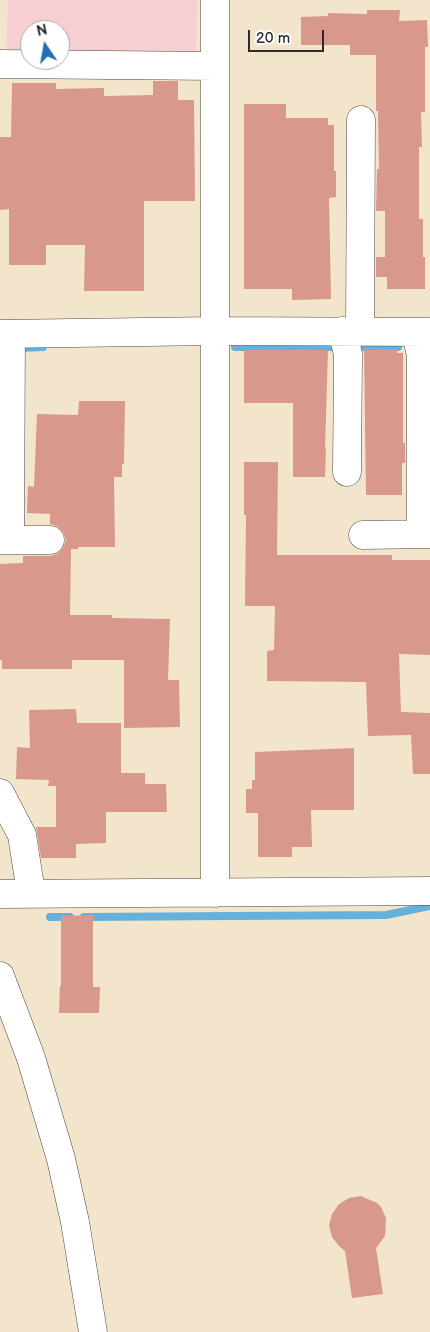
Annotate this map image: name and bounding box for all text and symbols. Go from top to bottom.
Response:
north arrow [20,20,70,70]
scale bar [250,20,326,52]
text: N [35,21,49,40]
text: 20 m [256,29,290,48]

